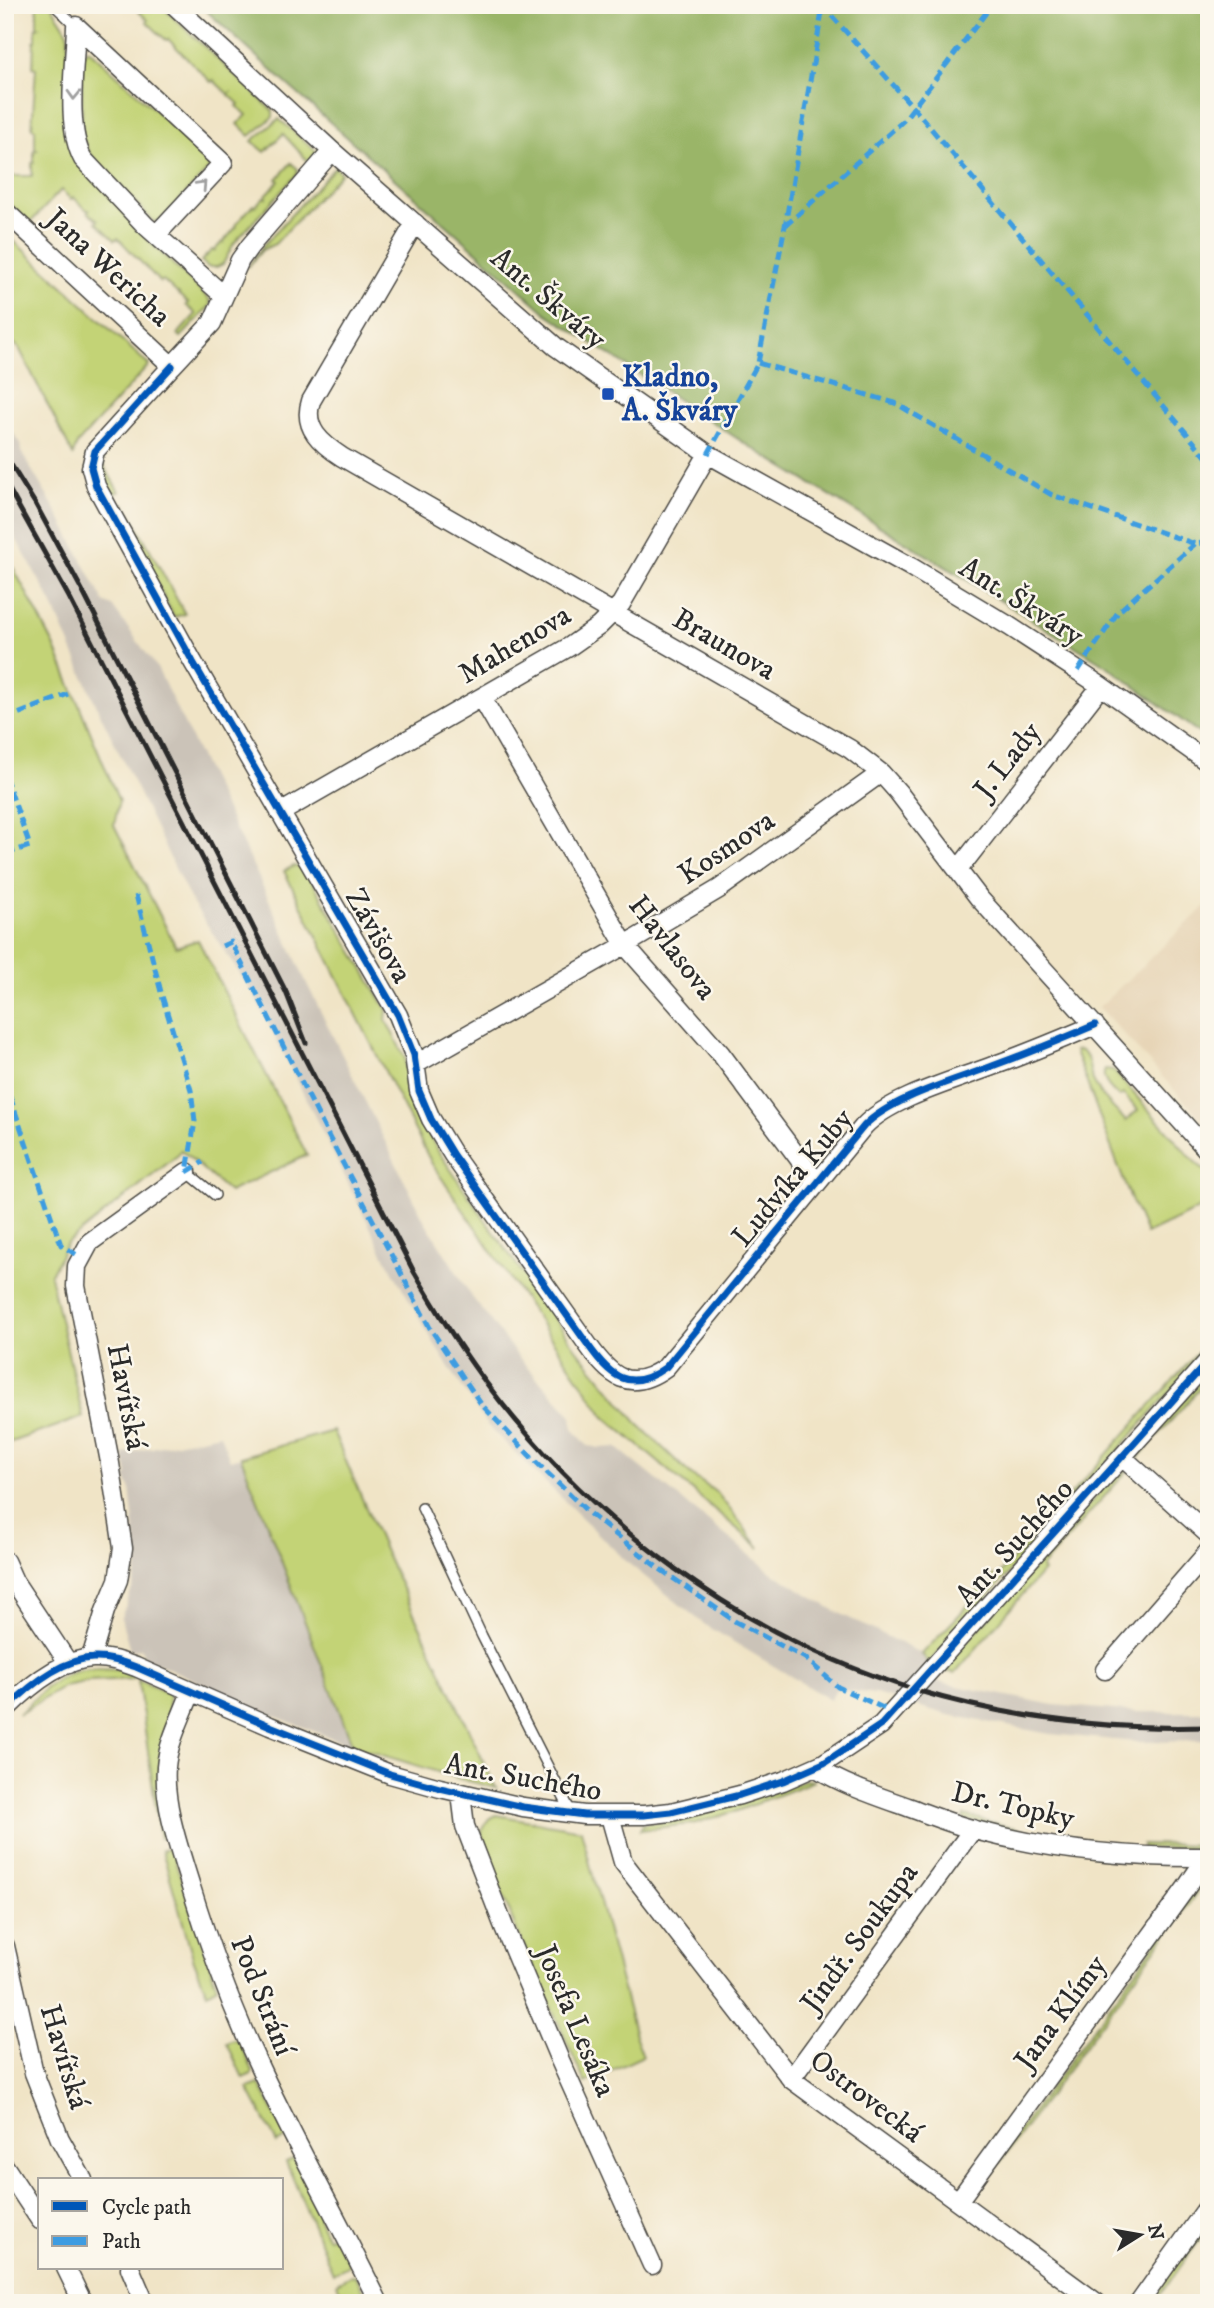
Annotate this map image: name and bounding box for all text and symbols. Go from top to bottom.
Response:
one-way arrow [67,89,82,100]
one-way arrow [194,180,207,193]
street label: Jana Wericha [36,199,178,335]
street label: Ant. Škváry [483,238,615,359]
place label: Kladno, A. Škváry [621,359,738,430]
marker: Kladno, A. Škváry [600,386,616,402]
street label: Ant. Škváry [952,548,1092,655]
street label: Mahenova [452,597,578,693]
street label: Braunova [666,601,783,689]
street label: J. Lady [964,714,1050,810]
street label: Kosmova [672,802,782,894]
street label: Závišova [336,882,420,990]
street label: Havlasova [620,888,725,1008]
street label: Ludvíka Kuby [724,1101,862,1255]
street label: Havířská [98,1341,154,1454]
street label: Ant. Suchého [948,1471,1082,1615]
street label: Ant. Suchého [441,1746,605,1810]
street label: Dr. Topky [948,1774,1079,1838]
street label: Jindř. Soukupa [792,1856,927,2023]
street label: Pod Strání [221,1931,303,2062]
street label: Josefa Lesáka [525,1937,624,2103]
street label: Jana Klímy [1005,1948,1116,2080]
street label: Havířská [31,2000,97,2114]
street label: Ostrovecká [802,2042,930,2152]
legend [38,2178,284,2270]
text: Cycle path [102,2195,191,2221]
north arrow [1106,2200,1176,2270]
text: N [1142,2222,1168,2242]
text: Path [102,2229,141,2255]

